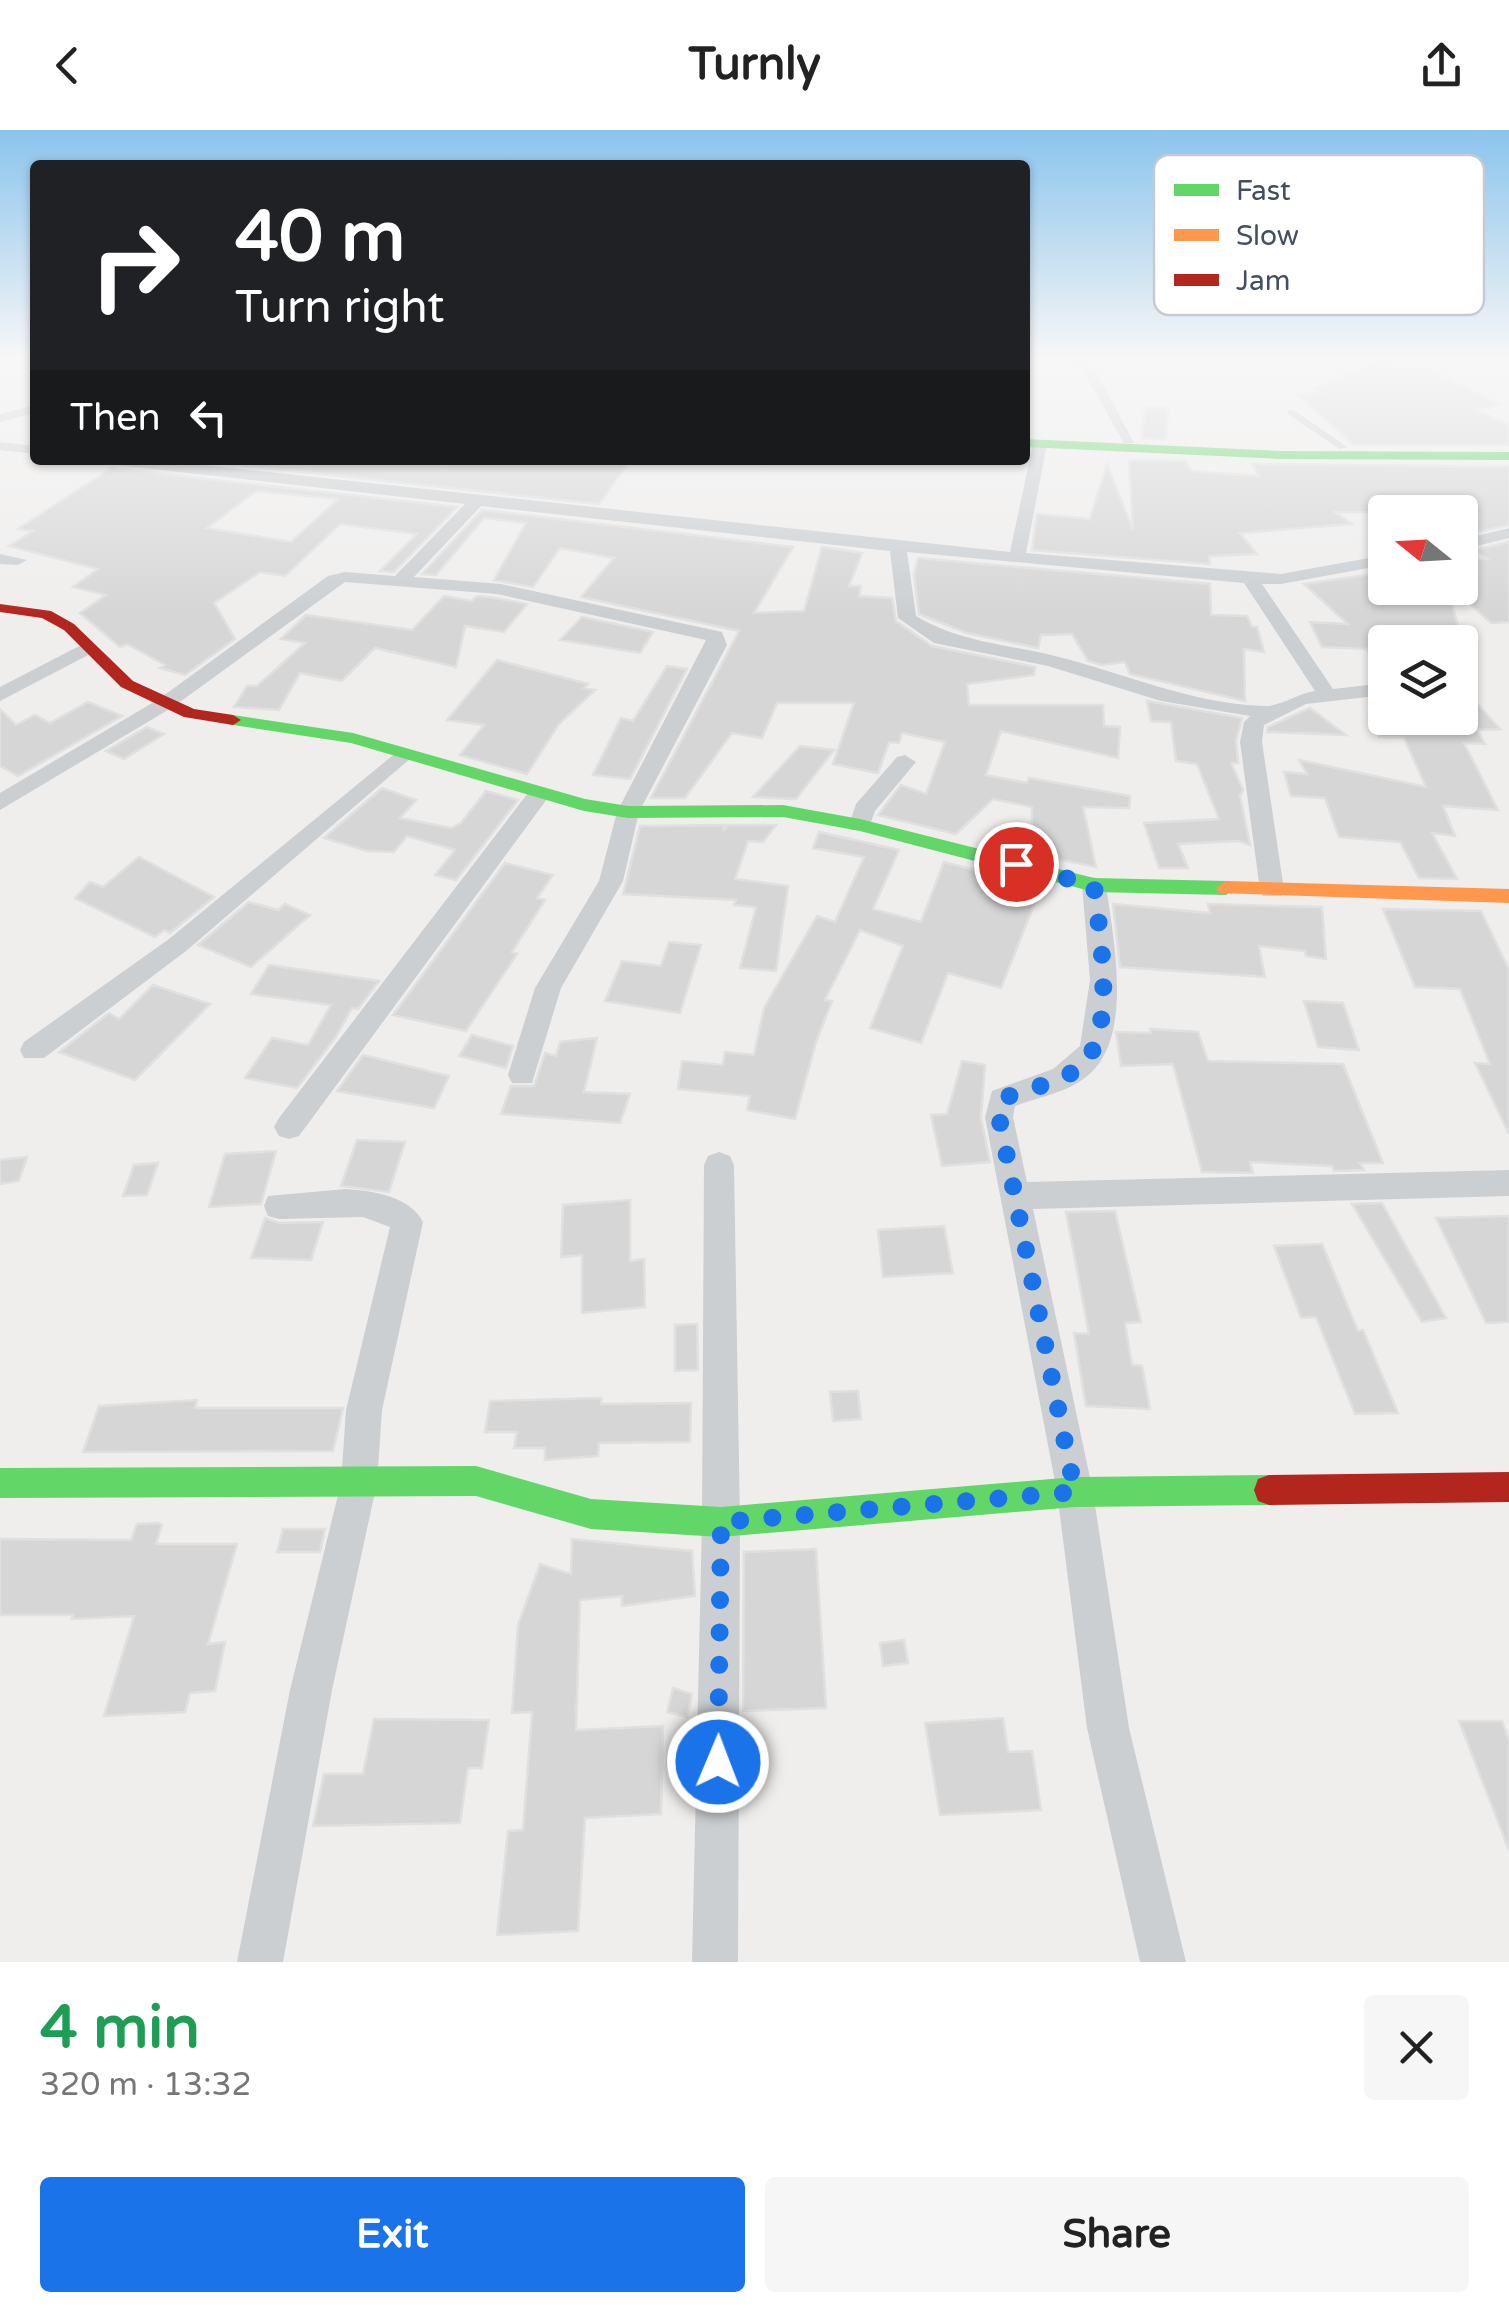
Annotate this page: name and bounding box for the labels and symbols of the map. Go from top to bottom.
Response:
legend [1154,155,1484,315]
text: Fast [1236,174,1291,208]
text: Slow [1236,219,1299,253]
text: Jam [1236,264,1291,298]
north arrow [1368,495,1478,605]
pin [974,822,1059,907]
position arrow [666,1710,770,1814]

